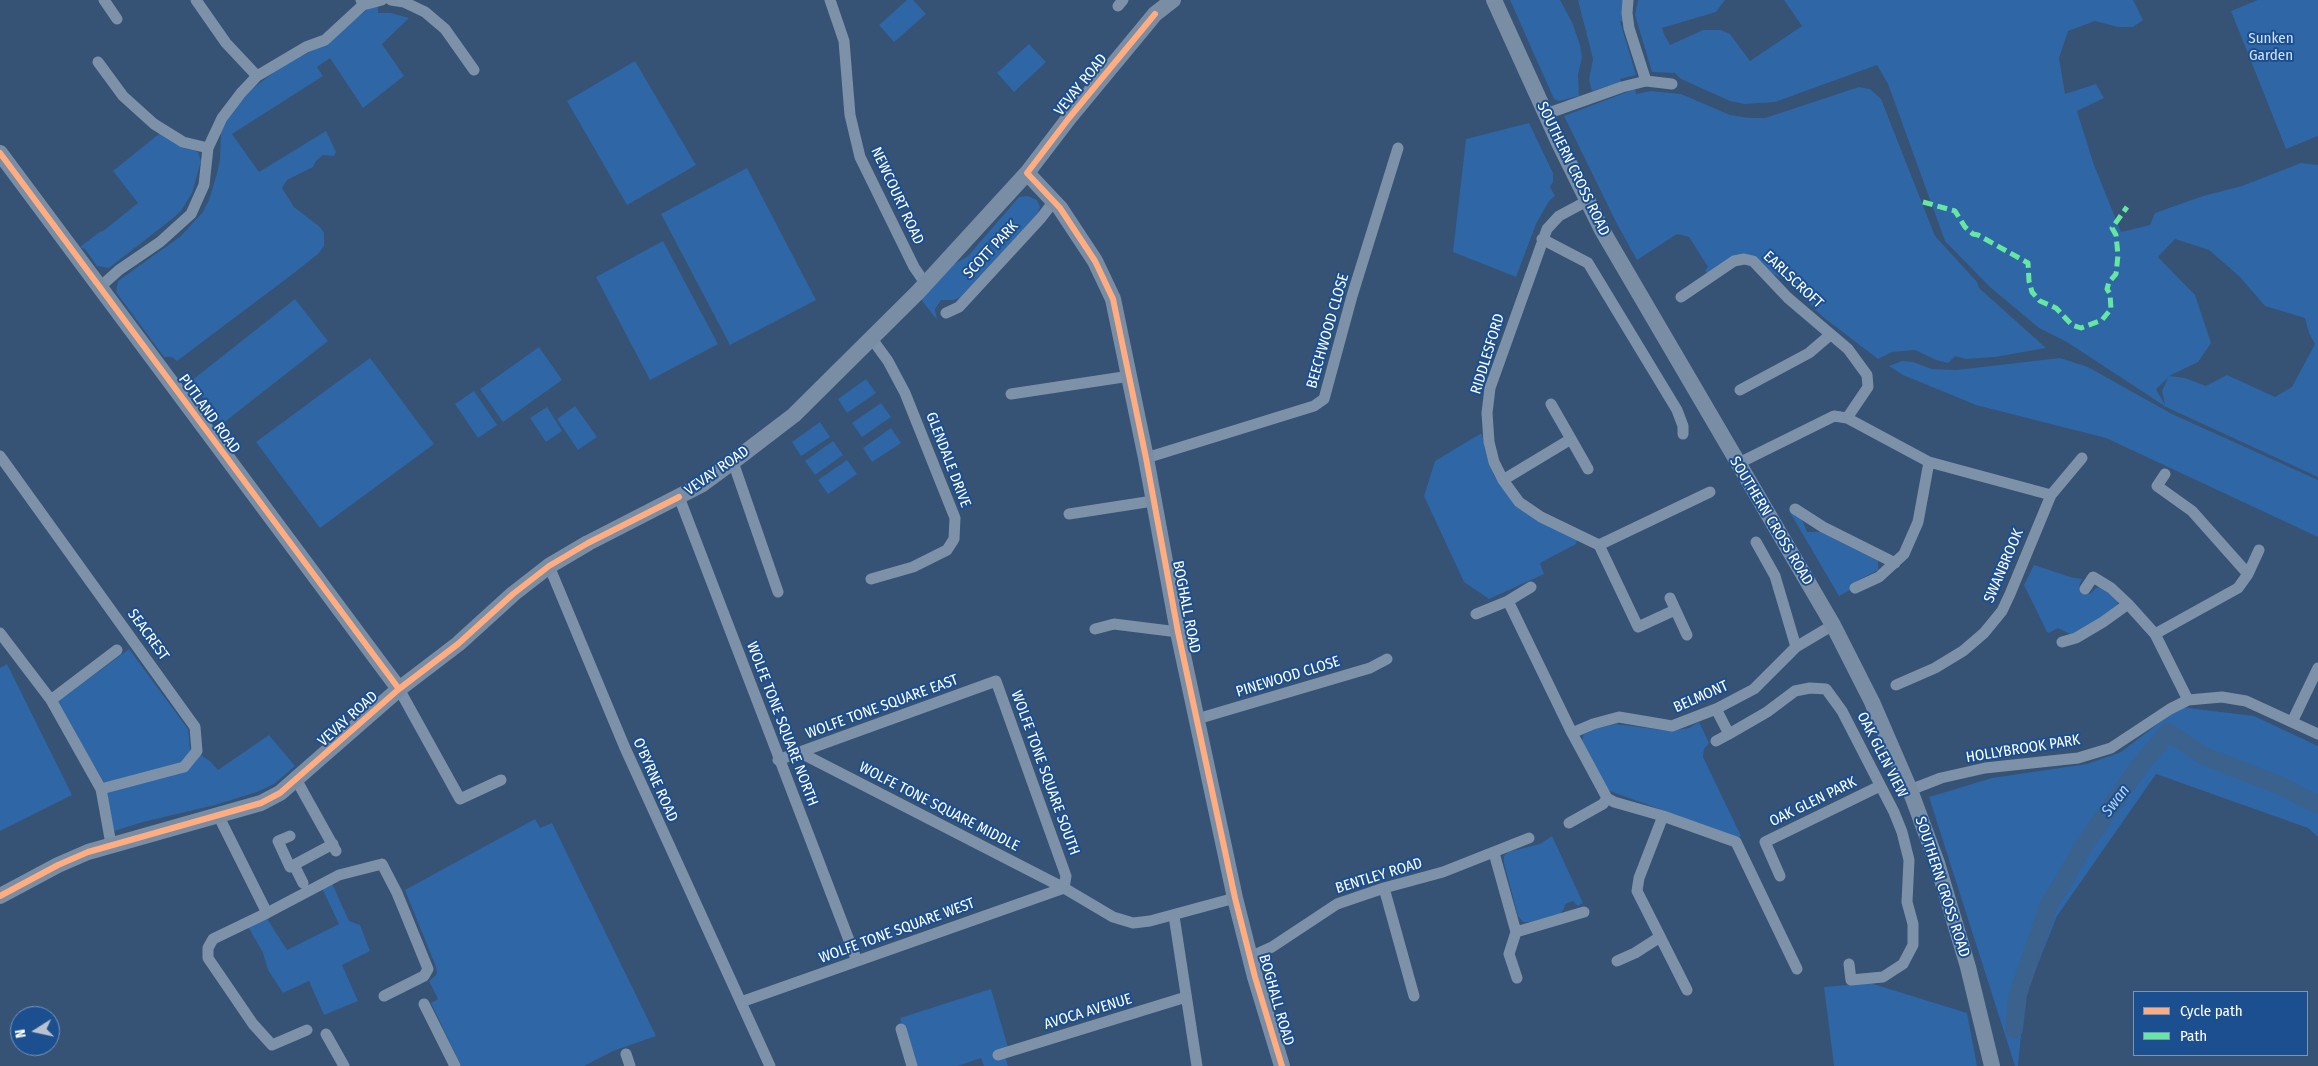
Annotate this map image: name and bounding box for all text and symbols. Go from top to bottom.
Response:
park label: Sunken Garden [2248,30,2294,65]
street label: VEVAY ROAD [1051,51,1111,119]
street label: SOUTHERN CROSS ROAD [1533,99,1613,239]
street label: NEWCOURT ROAD [867,145,927,247]
street label: SCOTT PARK [960,218,1022,282]
street label: EARLSCROFT [1759,248,1827,312]
street label: BEECHWOOD CLOSE [1303,272,1353,390]
street label: RIDDLESFORD [1467,312,1509,396]
street label: PUTLAND ROAD [174,371,244,457]
street label: GLENDALE DRIVE [922,410,974,510]
street label: VEVAY ROAD [681,442,753,500]
street label: SOUTHERN CROSS ROAD [1725,453,1817,589]
street label: SWANBROOK [1980,526,2028,606]
street label: BOGHALL ROAD [1168,559,1204,655]
street label: SEACREST [123,606,173,664]
street label: WOLFE TONE SQUARE NORTH [742,639,822,809]
street label: PINEWOOD CLOSE [1234,653,1342,701]
street label: WOLFE TONE SQUARE EAST [803,671,961,743]
street label: BELMONT [1671,677,1731,717]
street label: VEVAY ROAD [314,688,382,750]
street label: WOLFE TONE SQUARE SOUTH [1007,688,1083,858]
street label: OAK GLEN VIEW [1853,709,1911,801]
street label: HOLLYBROOK PARK [1965,731,2081,767]
street label: O'BYRNE ROAD [629,735,681,825]
street label: WOLFE TONE SQUARE MIDDLE [856,759,1022,855]
street label: OAK GLEN PARK [1767,773,1859,831]
water label: Swan [2098,781,2134,821]
street label: SOUTHERN CROSS ROAD [1911,814,1973,960]
street label: BENTLEY ROAD [1333,854,1425,898]
street label: WOLFE TONE SQUARE WEST [817,894,977,968]
street label: BOGHALL ROAD [1254,952,1298,1048]
street label: AVOCA AVENUE [1042,990,1134,1034]
legend [2133,991,2308,1056]
text: Cycle path [2180,1002,2243,1020]
north arrow [10,1006,60,1056]
text: Path [2180,1027,2207,1045]
text: N [12,1028,30,1039]

